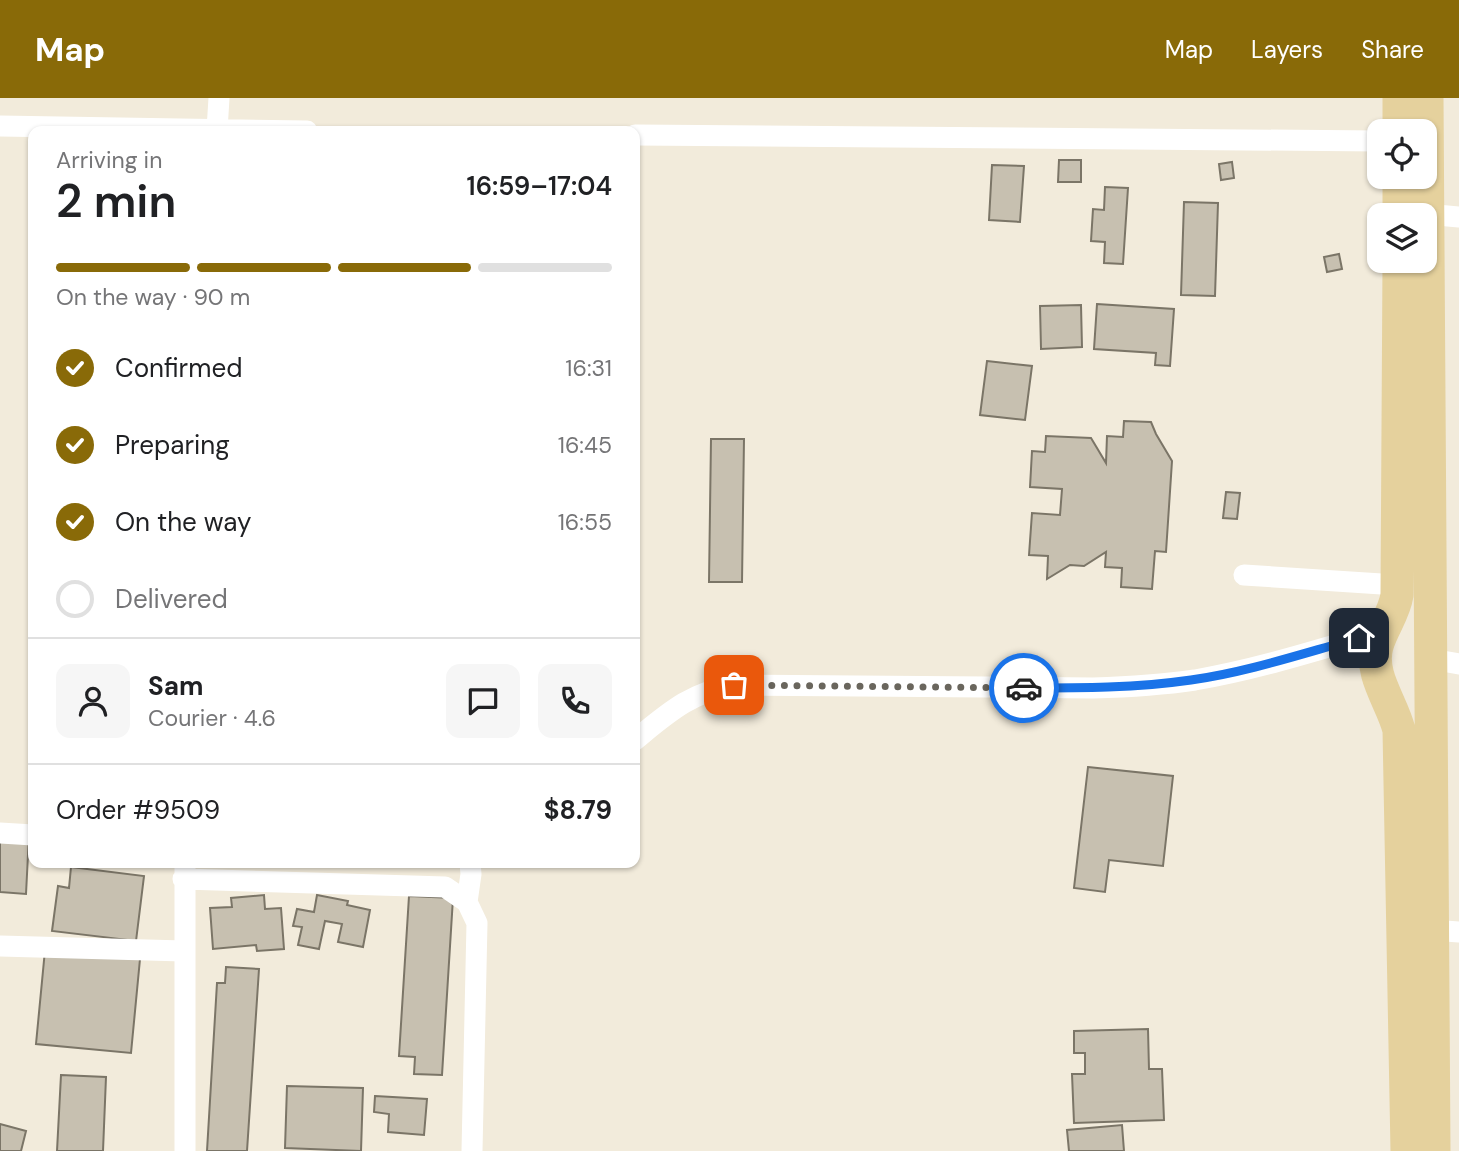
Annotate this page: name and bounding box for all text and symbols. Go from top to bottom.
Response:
text: Map [35,28,105,71]
text: Map [1165,34,1213,65]
text: Layers [1251,34,1323,65]
text: Share [1361,34,1424,65]
map controls [1367,119,1437,273]
button: locate [1367,119,1437,189]
text: Arriving in [56,145,162,175]
text: 16:59–17:04 [467,169,612,203]
text: 2 min [56,171,176,231]
button: layers [1367,203,1437,273]
text: On the way · 90 m [56,282,250,312]
icon: check [56,349,94,387]
text: Confirmed [115,351,242,385]
text: 16:31 [565,353,612,383]
icon: check [56,426,94,464]
text: Preparing [115,428,230,462]
text: 16:45 [558,430,612,460]
icon: check [56,503,94,541]
text: On the way [115,505,251,539]
text: 16:55 [558,507,612,537]
text: Delivered [115,582,228,616]
pin [1329,608,1389,668]
icon: home [1340,619,1378,657]
courier [989,653,1059,723]
pin [704,655,764,715]
button: person [56,664,130,738]
button: chat [446,664,520,738]
button: phone [538,664,612,738]
icon: bag [715,666,753,704]
text: Sam [148,669,203,703]
icon: car [1005,669,1043,707]
text: Courier · 4.6 [148,703,276,733]
text: Order #9509 [56,793,220,827]
text: $8.79 [544,793,612,827]

